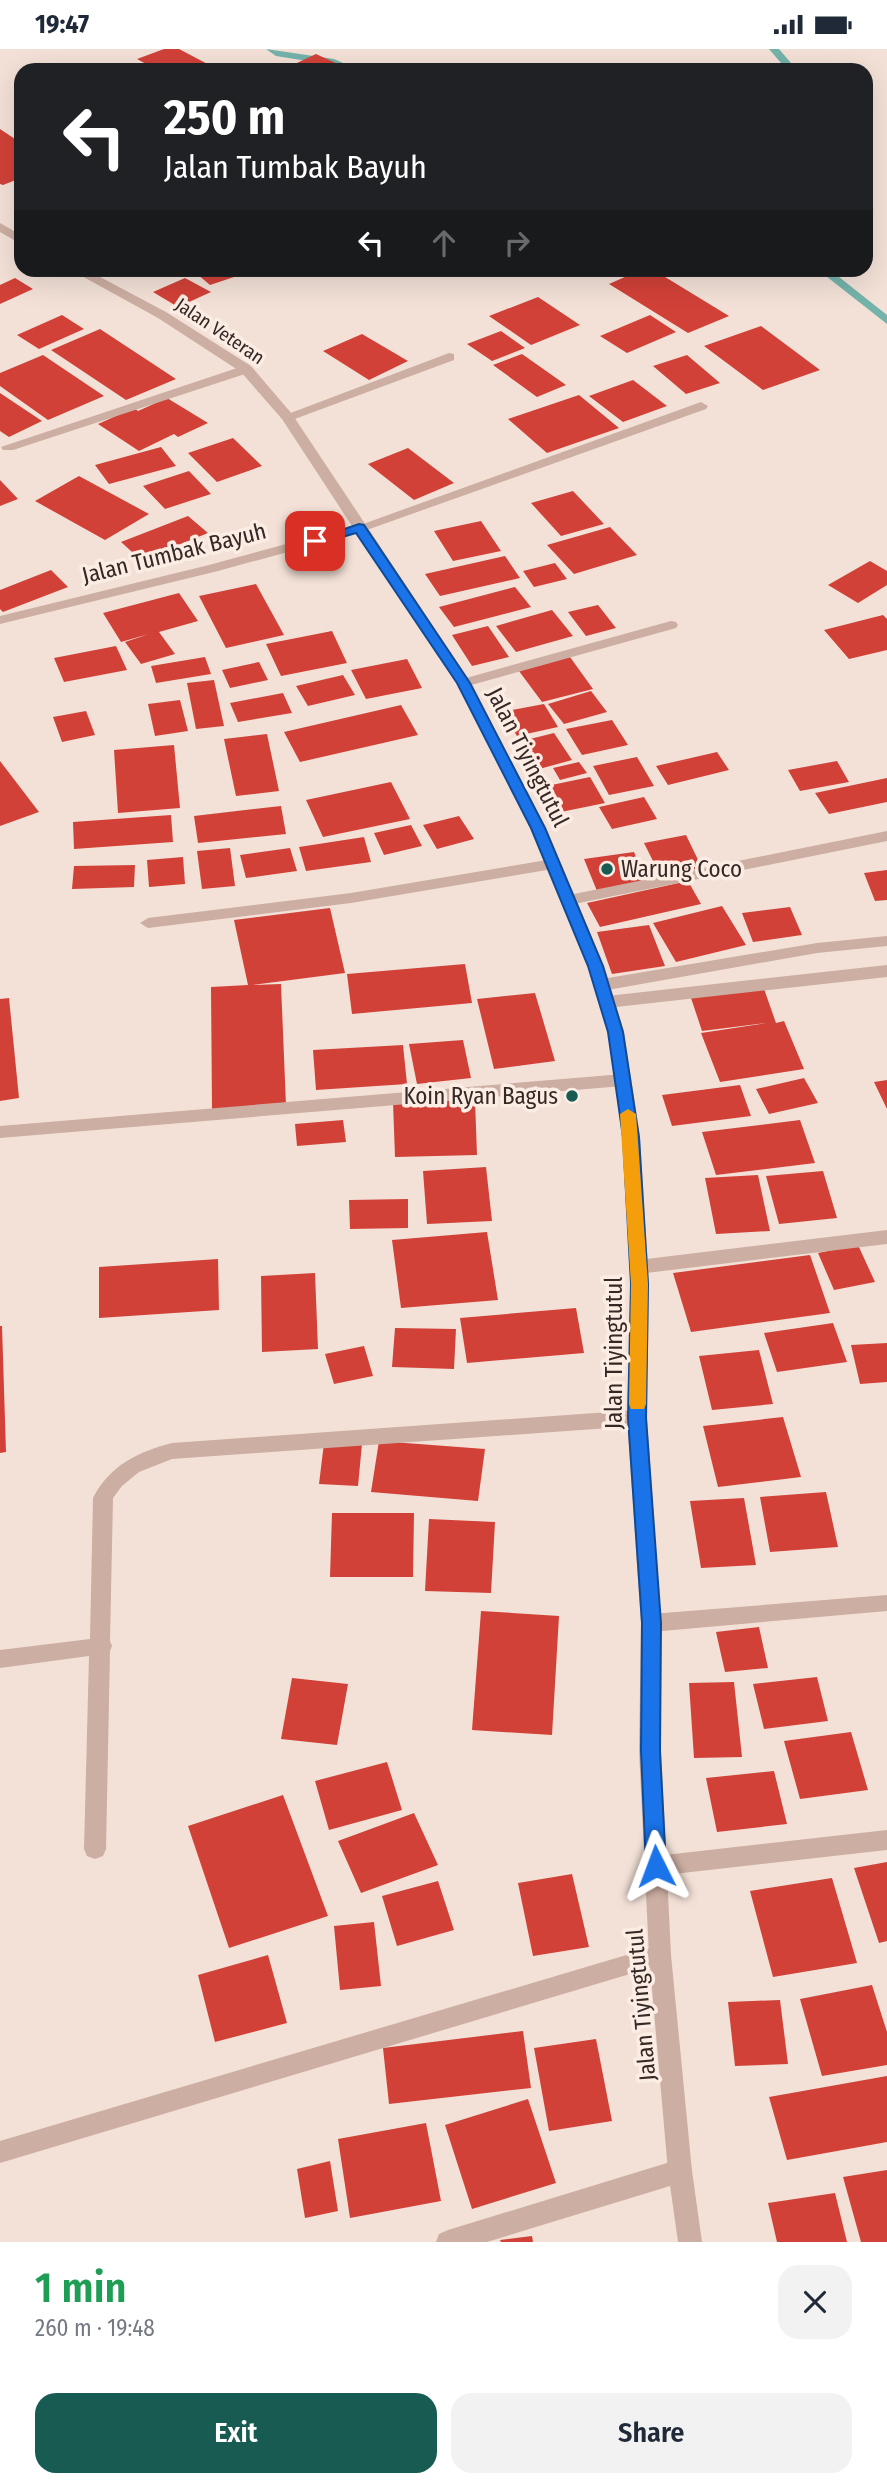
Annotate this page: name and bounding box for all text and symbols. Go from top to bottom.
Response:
text: 19:47 [35,9,89,40]
text: 250 m [164,88,285,147]
icon: left [49,91,140,182]
text: Jalan Tumbak Bayuh [164,148,427,186]
icon: left [352,224,390,262]
icon: ahead [425,224,463,262]
icon: right [498,224,536,262]
street label: Jalan Veteran [171,293,269,369]
pin [285,511,345,571]
street label: Jalan Tumbak Bayuh [79,517,269,589]
icon: arrive [296,522,334,560]
street label: Jalan Tiyingtutul [481,683,575,831]
place label: Warung Coco [621,855,742,883]
marker: Warung Coco [599,861,615,877]
place label: Koin Ryan Bagus [403,1082,558,1110]
marker: Koin Ryan Bagus [564,1088,580,1104]
street label: Jalan Tiyingtutul [600,1277,628,1429]
position arrow [619,1829,693,1903]
street label: Jalan Tiyingtutul [620,1928,662,2082]
text: 1 min [35,2263,126,2313]
button: close [778,2265,852,2339]
text: 260 m · 19:48 [35,2314,155,2342]
button: Exit [35,2393,437,2473]
button: Share [451,2393,852,2473]

